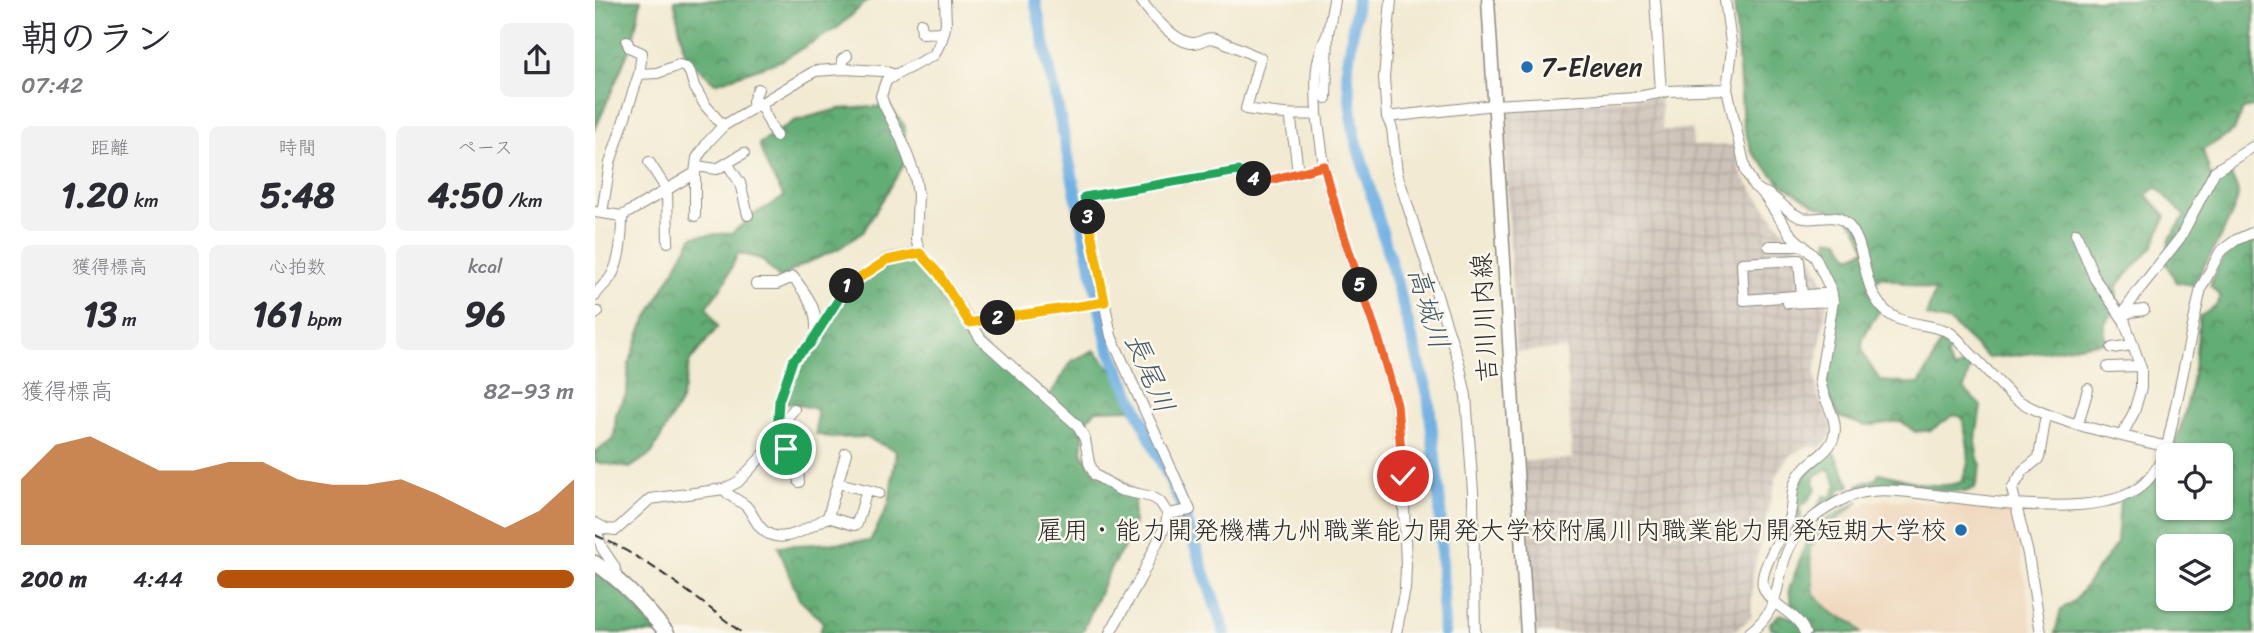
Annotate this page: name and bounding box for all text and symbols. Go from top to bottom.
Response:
text: 朝のラン [21,5,173,72]
button: share [500,23,574,97]
place label: 7-Eleven [1541,44,1643,90]
marker: 7-Eleven [1519,59,1535,75]
text: 07:42 [21,65,83,106]
text: 距離 [91,131,129,164]
text: 時間 [278,131,317,164]
text: ペース [457,131,513,164]
pin: 4 [1237,162,1271,196]
text: 4 [1248,162,1259,195]
text: 1.20 [61,164,129,226]
text: 5:48 [260,164,335,226]
text: 4:50 [428,164,504,226]
text: km [129,184,159,217]
text: /km [504,184,543,217]
pin: 3 [1071,200,1105,234]
text: 3 [1082,200,1093,233]
text: 獲得標高 [72,250,148,283]
text: 心拍数 [269,250,326,283]
text: kcal [468,250,502,283]
street label: 吉川川内線 [1458,252,1510,384]
water label: 高城川 [1394,261,1464,355]
pin: 1 [829,268,865,304]
pin: 5 [1343,268,1377,302]
text: 5 [1354,268,1365,301]
text: 1 [842,269,851,302]
text: 13 [83,283,117,345]
text: 161 [253,283,302,345]
text: 96 [464,283,506,345]
pin: 2 [981,300,1015,336]
text: 2 [992,301,1003,334]
text: m [117,303,137,336]
text: bpm [302,303,342,336]
water label: 長尾川 [1111,325,1189,421]
text: 獲得標高 [21,371,113,412]
text: 82–93 m [483,371,574,412]
pin [756,419,816,479]
icon: arrive [767,430,805,468]
map controls [2156,443,2233,611]
button: locate [2156,443,2233,520]
pin [1373,446,1433,506]
icon: check [1384,457,1422,495]
place label: 雇用・能力開発機構九州職業能力開発大学校附属川内職業能力開発短期大学校 [1037,507,1947,553]
marker: 雇用・能力開発機構九州職業能力開発大学校附属川内職業能力開発短期大学校 [1953,522,1969,538]
button: layers [2156,534,2233,611]
text: 200 m [21,559,87,600]
text: 4:44 [133,559,183,600]

